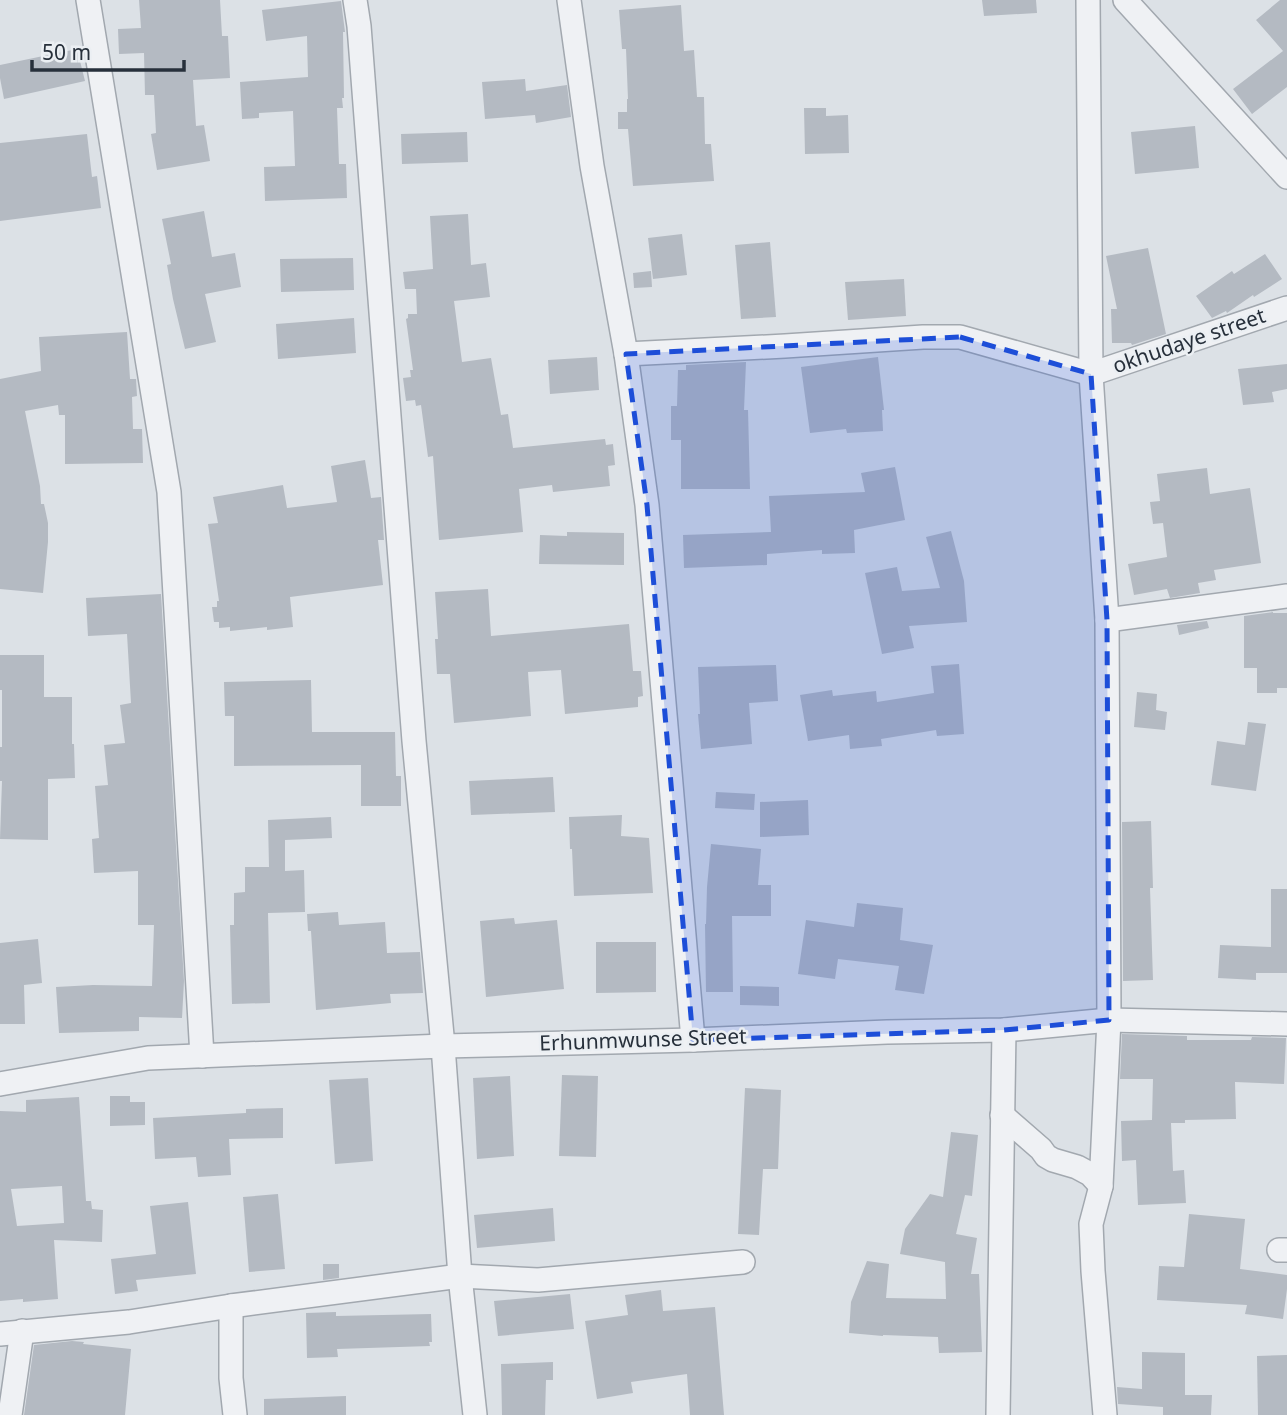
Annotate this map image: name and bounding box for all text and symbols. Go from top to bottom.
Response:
scale bar [32,28,184,72]
text: 50 m [42,38,91,66]
street label: okhudaye street [1109,301,1269,379]
street label: Erhunmwunse Street [539,1021,747,1057]

